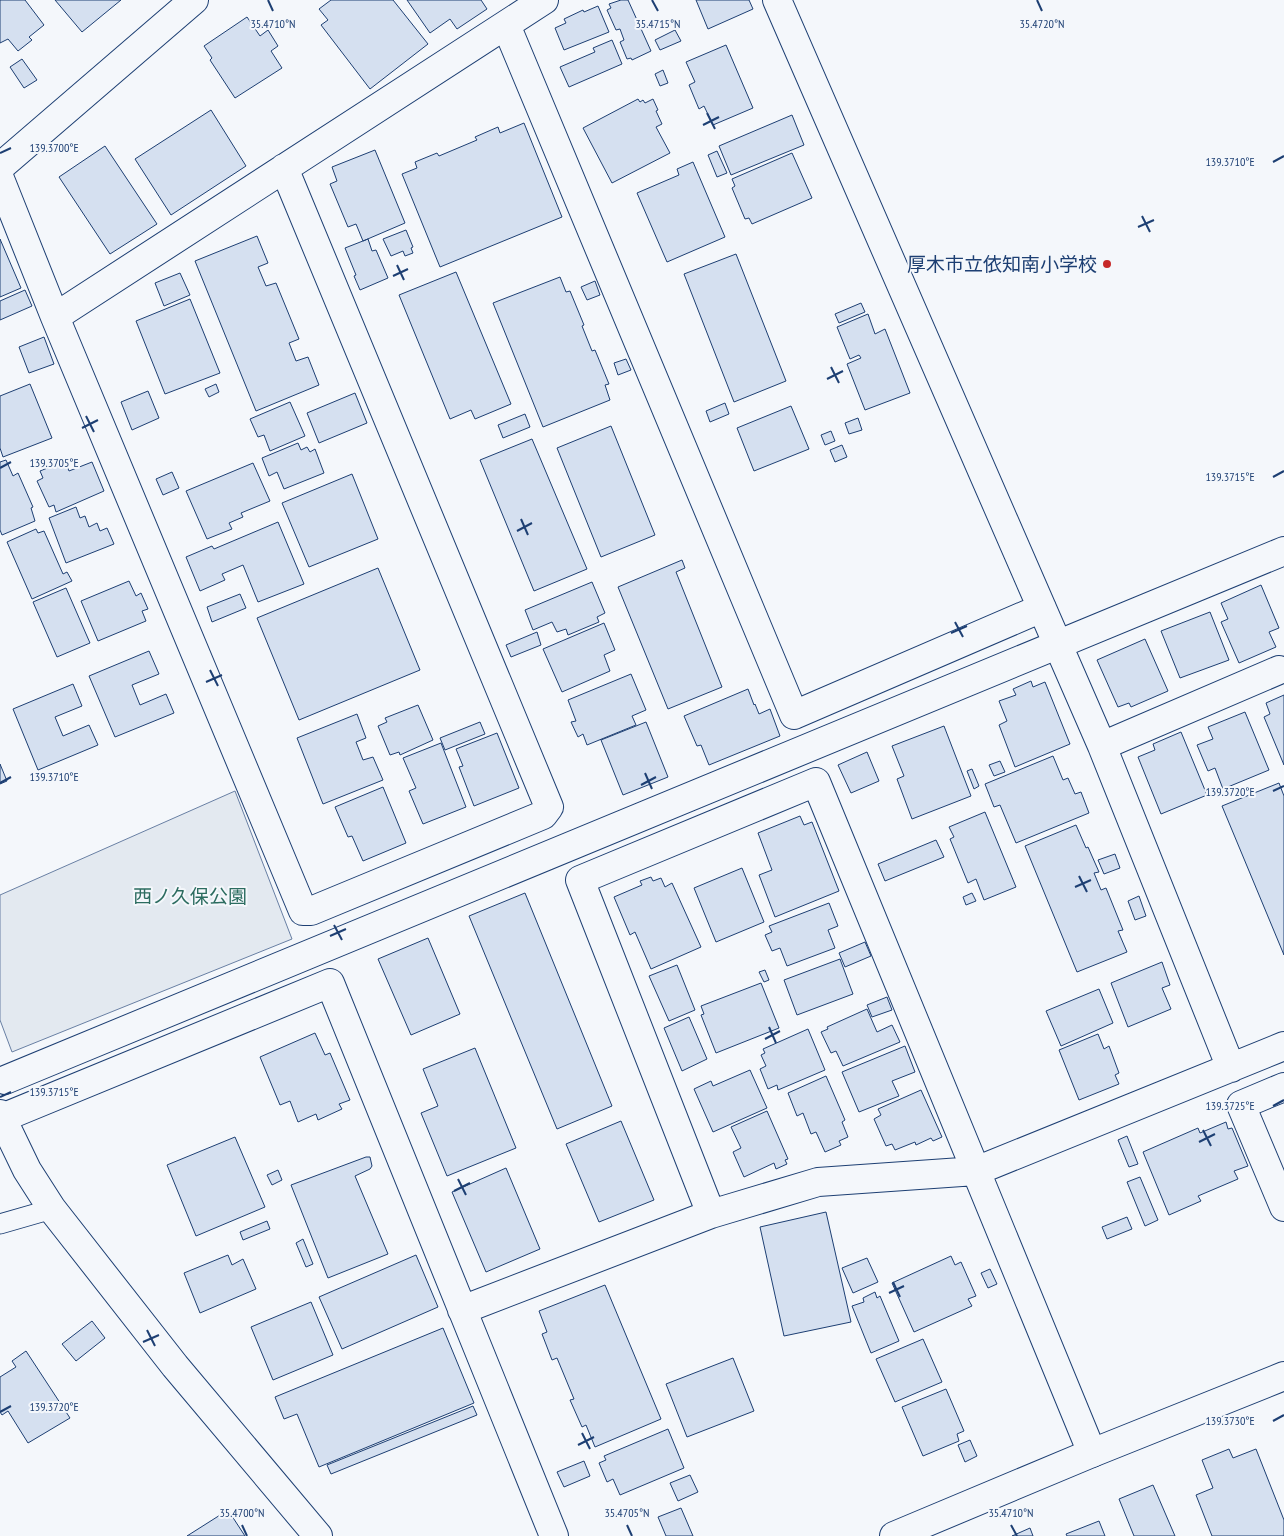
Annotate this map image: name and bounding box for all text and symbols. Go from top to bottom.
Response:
text: 35.4710°N [250,16,296,31]
text: 35.4715°N [635,16,681,31]
text: 35.4720°N [1019,16,1065,31]
text: 139.3700°E [29,140,79,155]
text: 139.3710°E [1205,154,1255,169]
place label: 厚木市立依知南小学校 [907,252,1097,276]
marker: 厚木市立依知南小学校 [1101,258,1113,270]
text: 139.3705°E [29,455,79,470]
text: 139.3715°E [1205,469,1255,484]
text: 139.3710°E [29,769,79,784]
text: 139.3720°E [1205,784,1255,799]
park label: 西ノ久保公園 [133,884,247,908]
text: 139.3715°E [29,1084,79,1099]
text: 139.3725°E [1205,1098,1255,1113]
text: 139.3720°E [29,1399,79,1414]
text: 139.3730°E [1205,1413,1255,1428]
text: 35.4700°N [219,1505,265,1520]
text: 35.4705°N [604,1505,650,1520]
text: 35.4710°N [988,1505,1034,1520]

